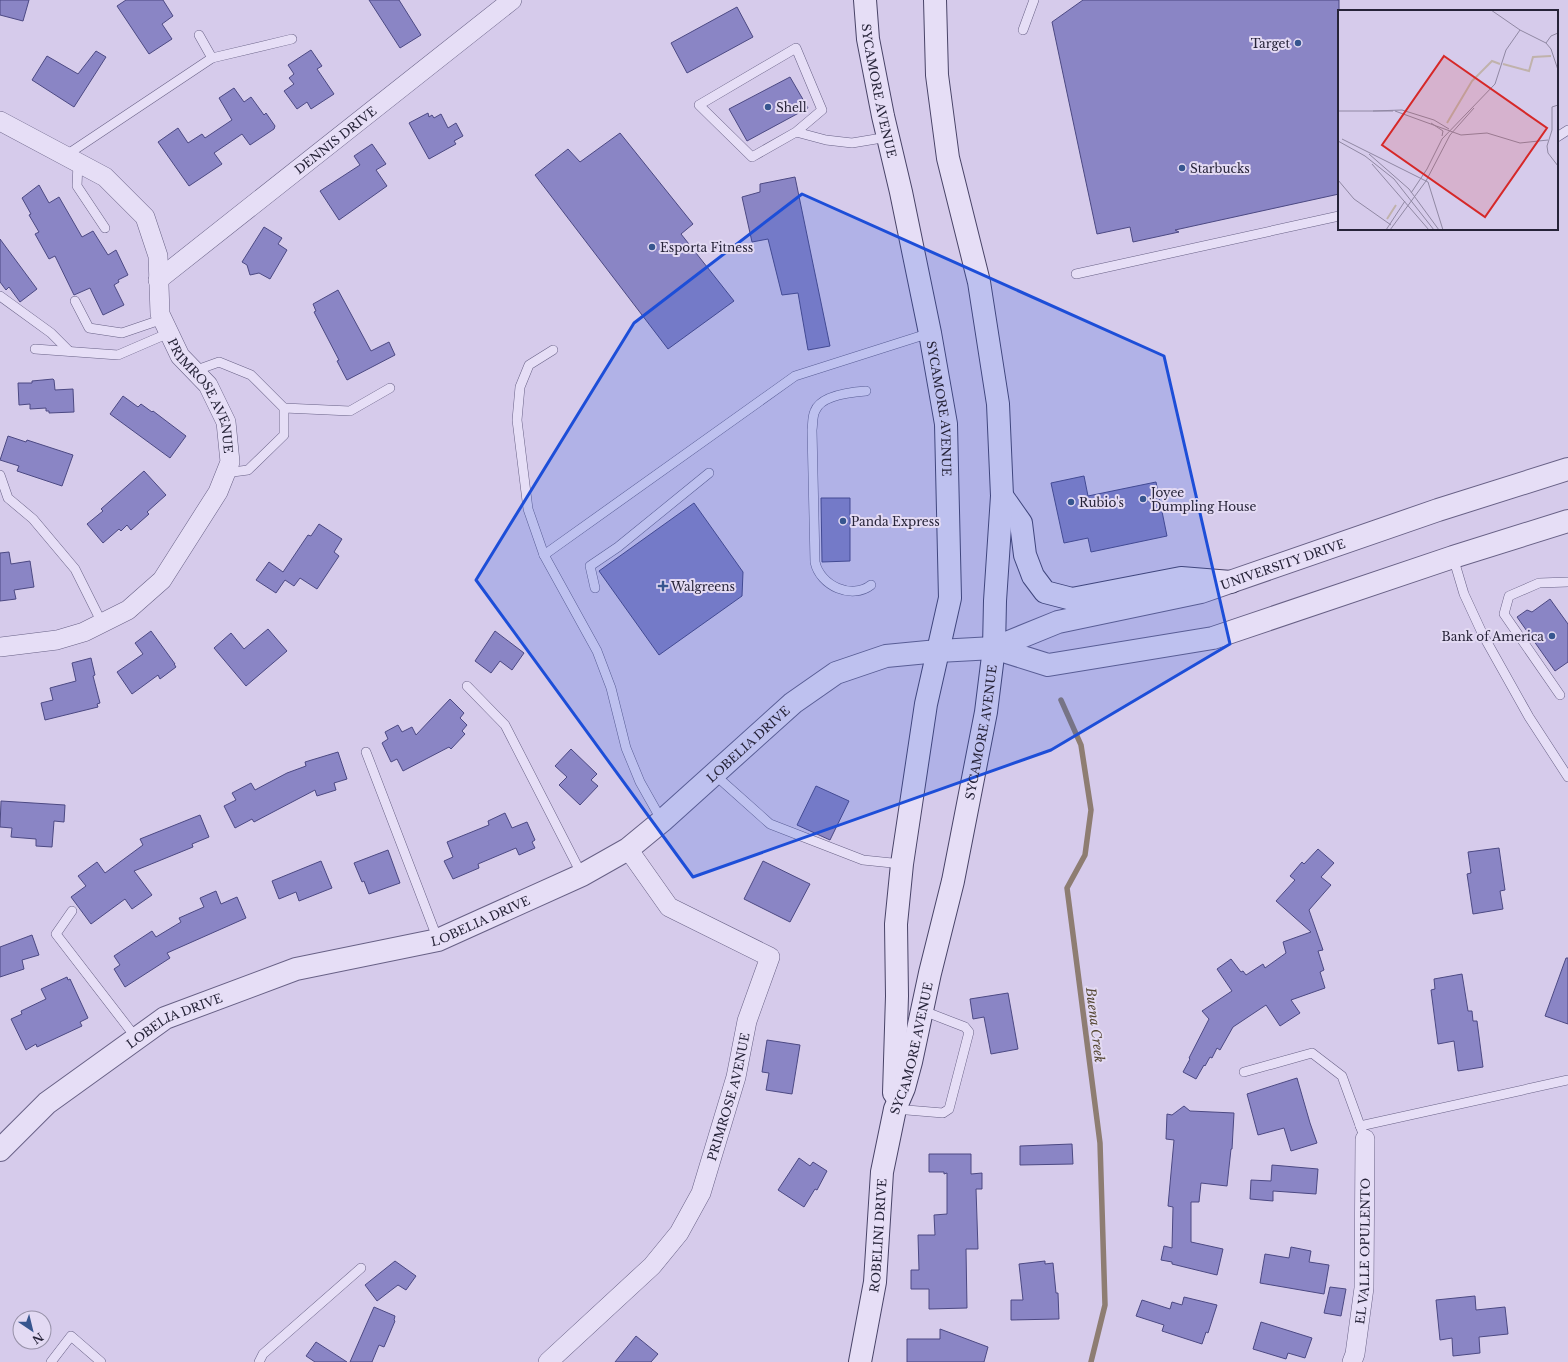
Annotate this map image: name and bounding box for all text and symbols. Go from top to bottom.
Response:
inset map [1338,10,1558,230]
street label: SYCAMORE AVENUE [859,23,900,160]
place label: Target [1251,36,1290,51]
marker: Target [1293,38,1303,48]
place label: Shell [776,100,807,115]
marker: Shell [763,102,773,112]
street label: DENNIS DRIVE [291,103,379,177]
place label: Starbucks [1190,161,1250,176]
marker: Starbucks [1177,163,1187,173]
place label: Esporta Fitness [660,240,753,255]
marker: Esporta Fitness [647,242,657,252]
street label: PRIMROSE AVENUE [165,335,237,454]
street label: SYCAMORE AVENUE [924,340,955,477]
place label: Joyee Dumpling House [1149,485,1257,514]
marker: Joyee Dumpling House [1138,494,1148,504]
place label: Rubio's [1079,495,1124,510]
marker: Rubio's [1066,497,1076,507]
place label: Panda Express [851,514,940,529]
marker: Panda Express [838,516,848,526]
street label: UNIVERSITY DRIVE [1218,535,1347,592]
place label: Walgreens [670,579,735,594]
marker: Walgreens [658,581,668,591]
place label: Bank of America [1442,629,1544,644]
marker: Bank of America [1547,631,1557,641]
street label: SYCAMORE AVENUE [962,664,999,801]
street label: LOBELIA DRIVE [703,702,793,785]
street label: LOBELIA DRIVE [430,892,532,949]
street label: SYCAMORE AVENUE [887,980,935,1116]
water label: Buena Creek [1082,985,1108,1064]
street label: LOBELIA DRIVE [123,990,225,1051]
street label: PRIMROSE AVENUE [704,1031,752,1163]
street label: ROBELINI DRIVE [866,1178,889,1294]
street label: EL VALLE OPULENTO [1352,1178,1372,1325]
north arrow [12,1310,52,1350]
text: N [29,1329,46,1347]

